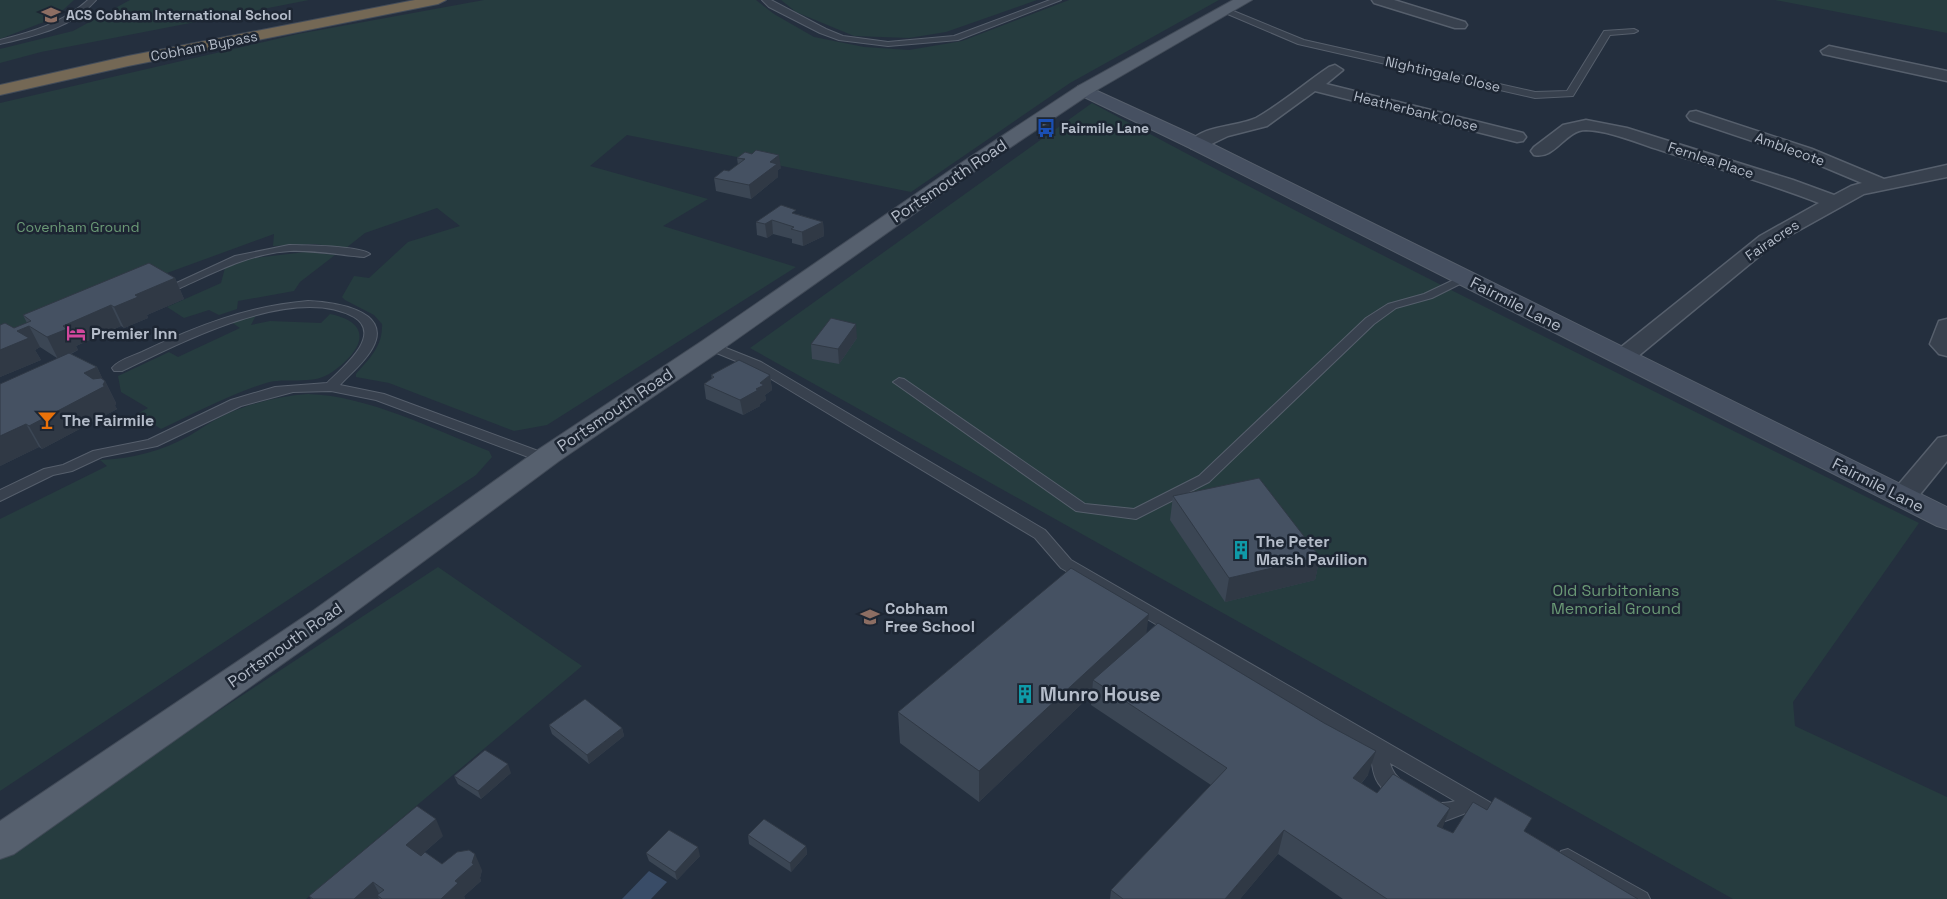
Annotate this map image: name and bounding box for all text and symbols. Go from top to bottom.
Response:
school or university icon: ACS Cobham International School [40,4,62,26]
place label: ACS Cobham International School [66,6,292,24]
street label: Cobham Bypass [149,27,259,65]
street label: Nightingale Close [1384,52,1502,96]
street label: Heatherbank Close [1352,87,1480,135]
bus stop icon: Fairmile Lane [1035,117,1057,139]
place label: Fairmile Lane [1061,119,1149,137]
street label: Amblecote [1753,128,1827,170]
street label: Portsmouth Road [887,135,1011,227]
street label: Fernlea Place [1666,138,1756,182]
street label: Fairacres [1742,216,1802,264]
park label: Covenham Ground [17,218,139,236]
street label: Fairmile Lane [1467,272,1565,336]
hotel icon: Premier Inn [65,322,87,344]
place label: Premier Inn [91,323,177,344]
street label: Portsmouth Road [553,364,677,456]
bar icon: The Fairmile [36,409,58,431]
place label: The Fairmile [62,410,154,431]
street label: Fairmile Lane [1829,453,1927,517]
place label: The Peter Marsh Pavilion [1256,531,1367,570]
building icon: The Peter Marsh Pavilion [1230,539,1252,561]
park label: Old Surbitonians Memorial Ground [1551,580,1681,619]
street label: Portsmouth Road [224,598,346,692]
place label: Cobham Free School [885,598,975,637]
school or university icon: Cobham Free School [859,606,881,628]
place label: Munro House [1040,682,1161,707]
building icon: Munro House [1014,683,1036,705]

